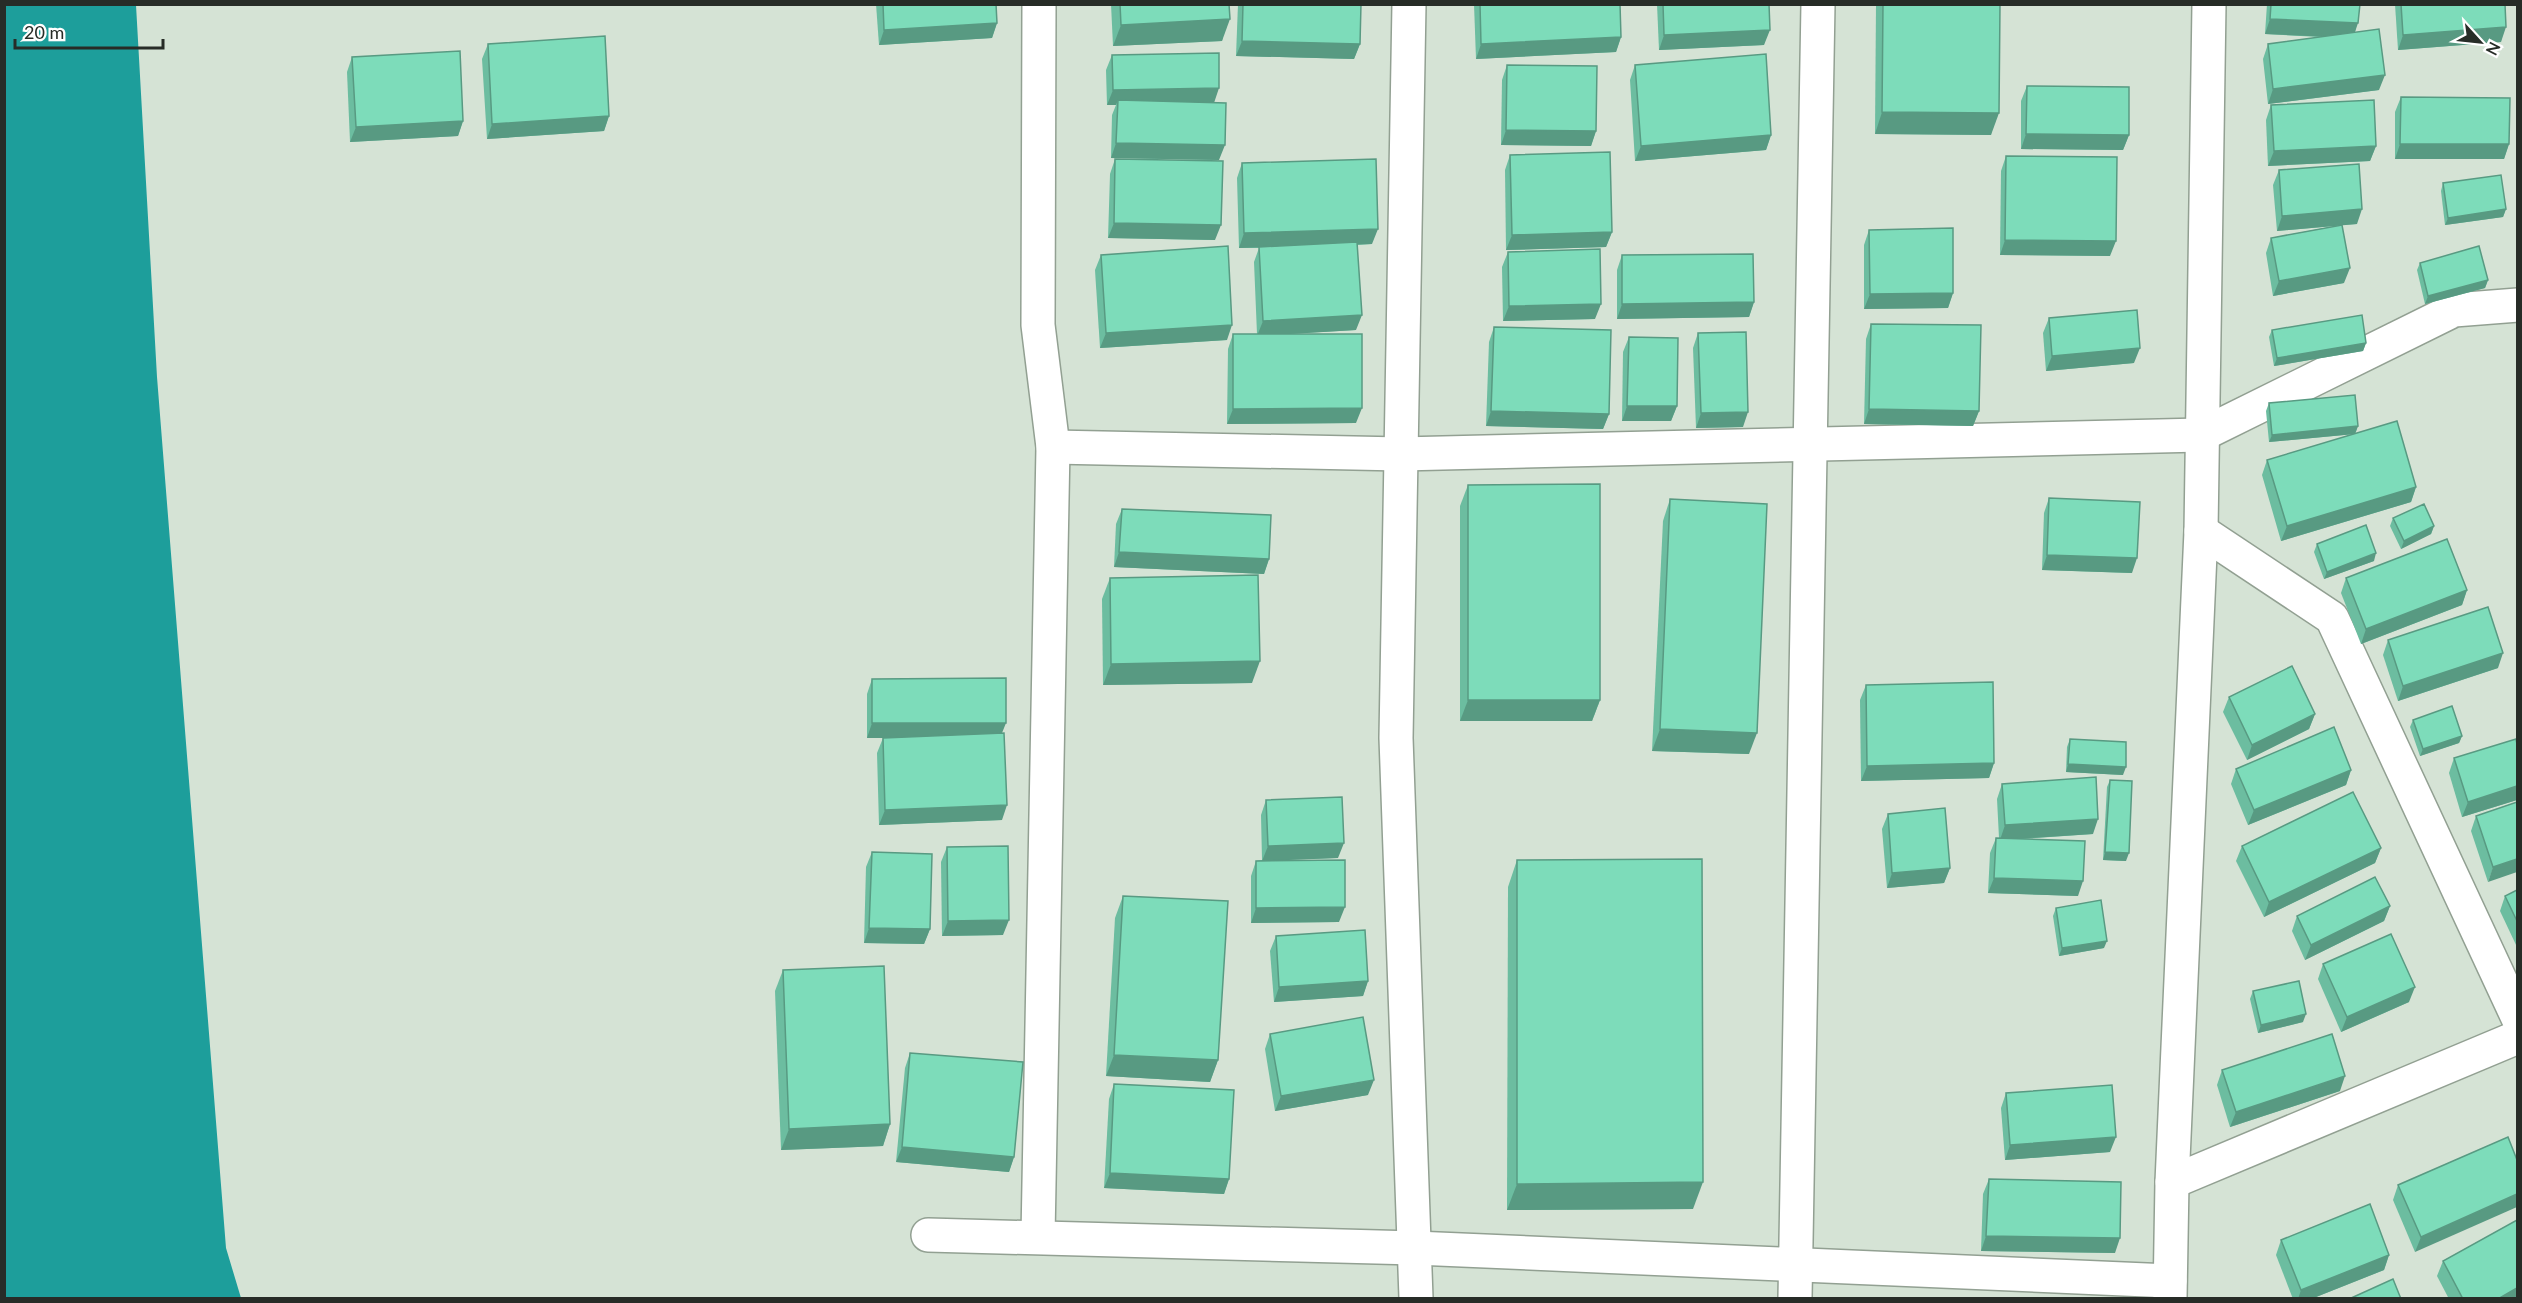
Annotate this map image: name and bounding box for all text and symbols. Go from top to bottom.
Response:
scale bar [15,12,164,50]
north arrow [2450,12,2510,72]
text: 20 m [24,21,64,43]
text: N [2483,39,2505,59]

